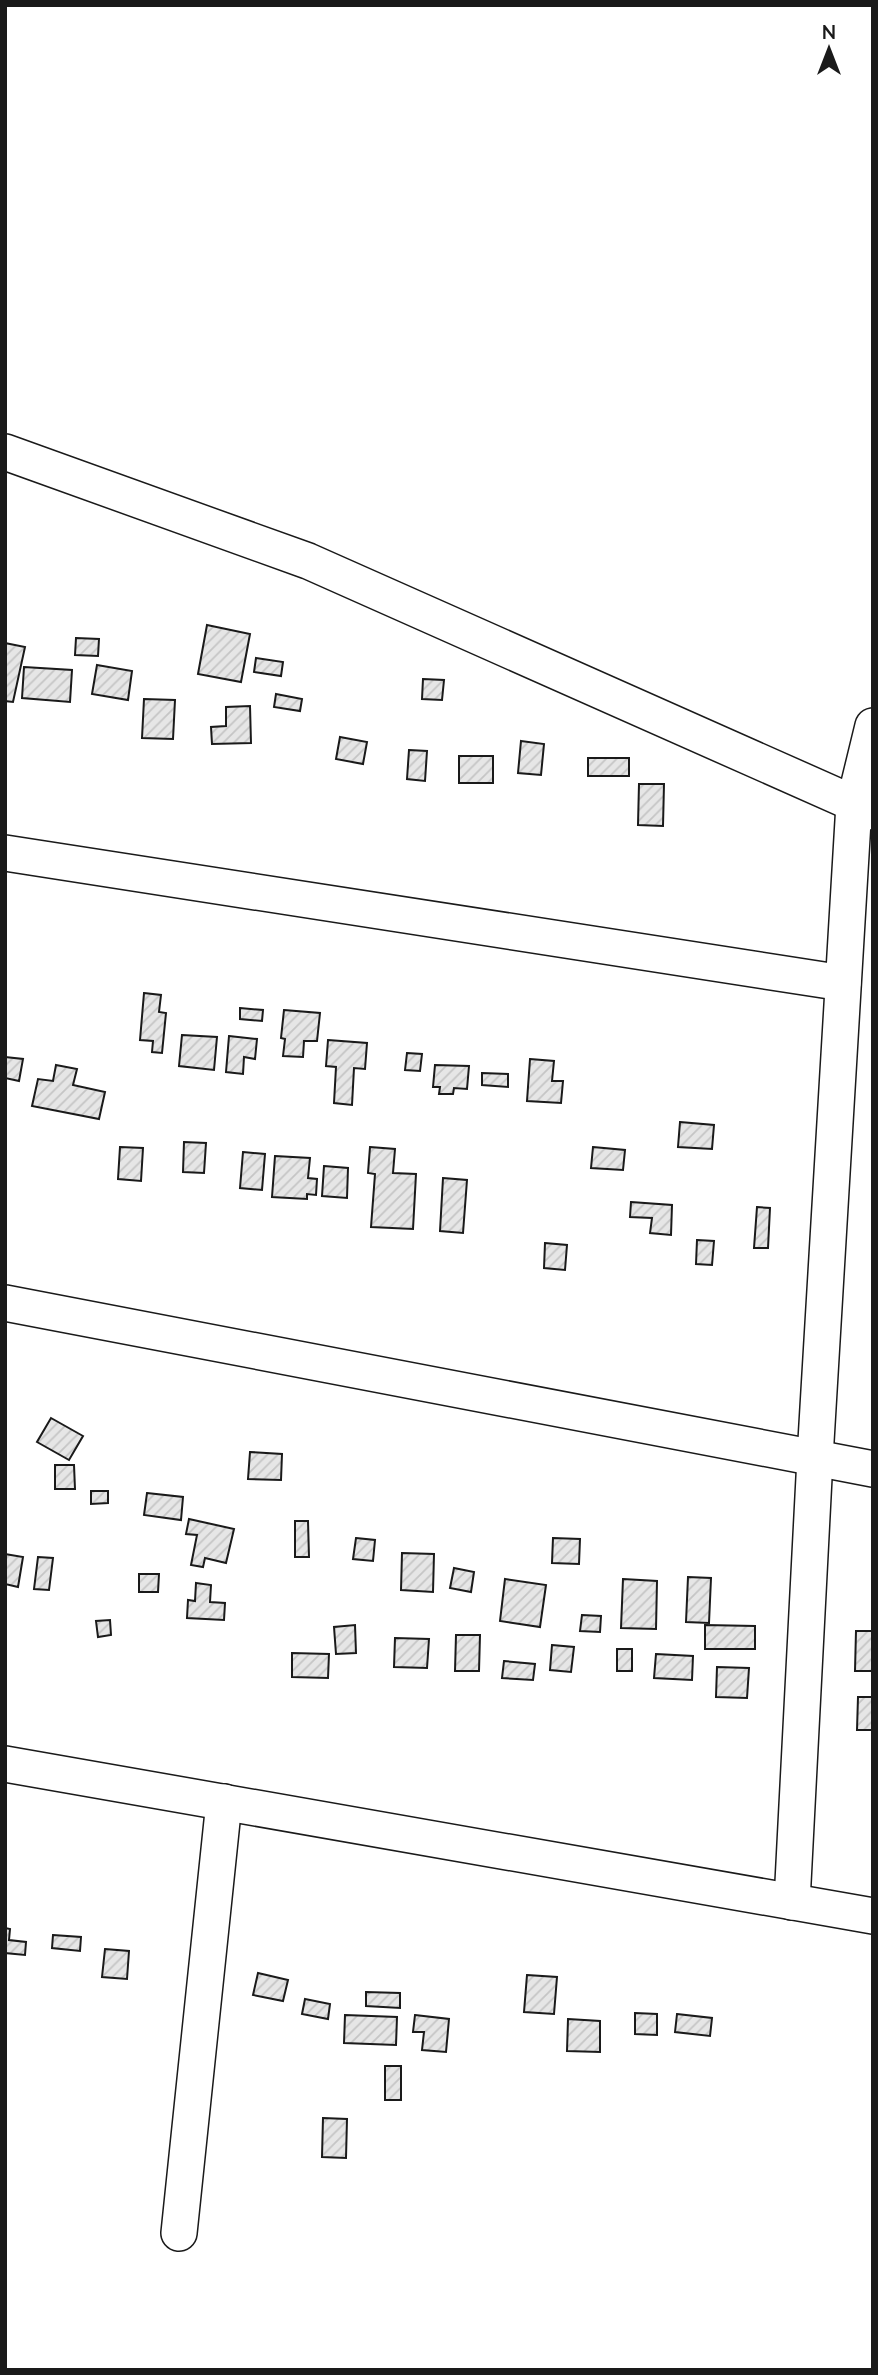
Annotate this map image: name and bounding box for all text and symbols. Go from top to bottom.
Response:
north arrow [794,14,864,84]
text: N [822,20,836,44]

